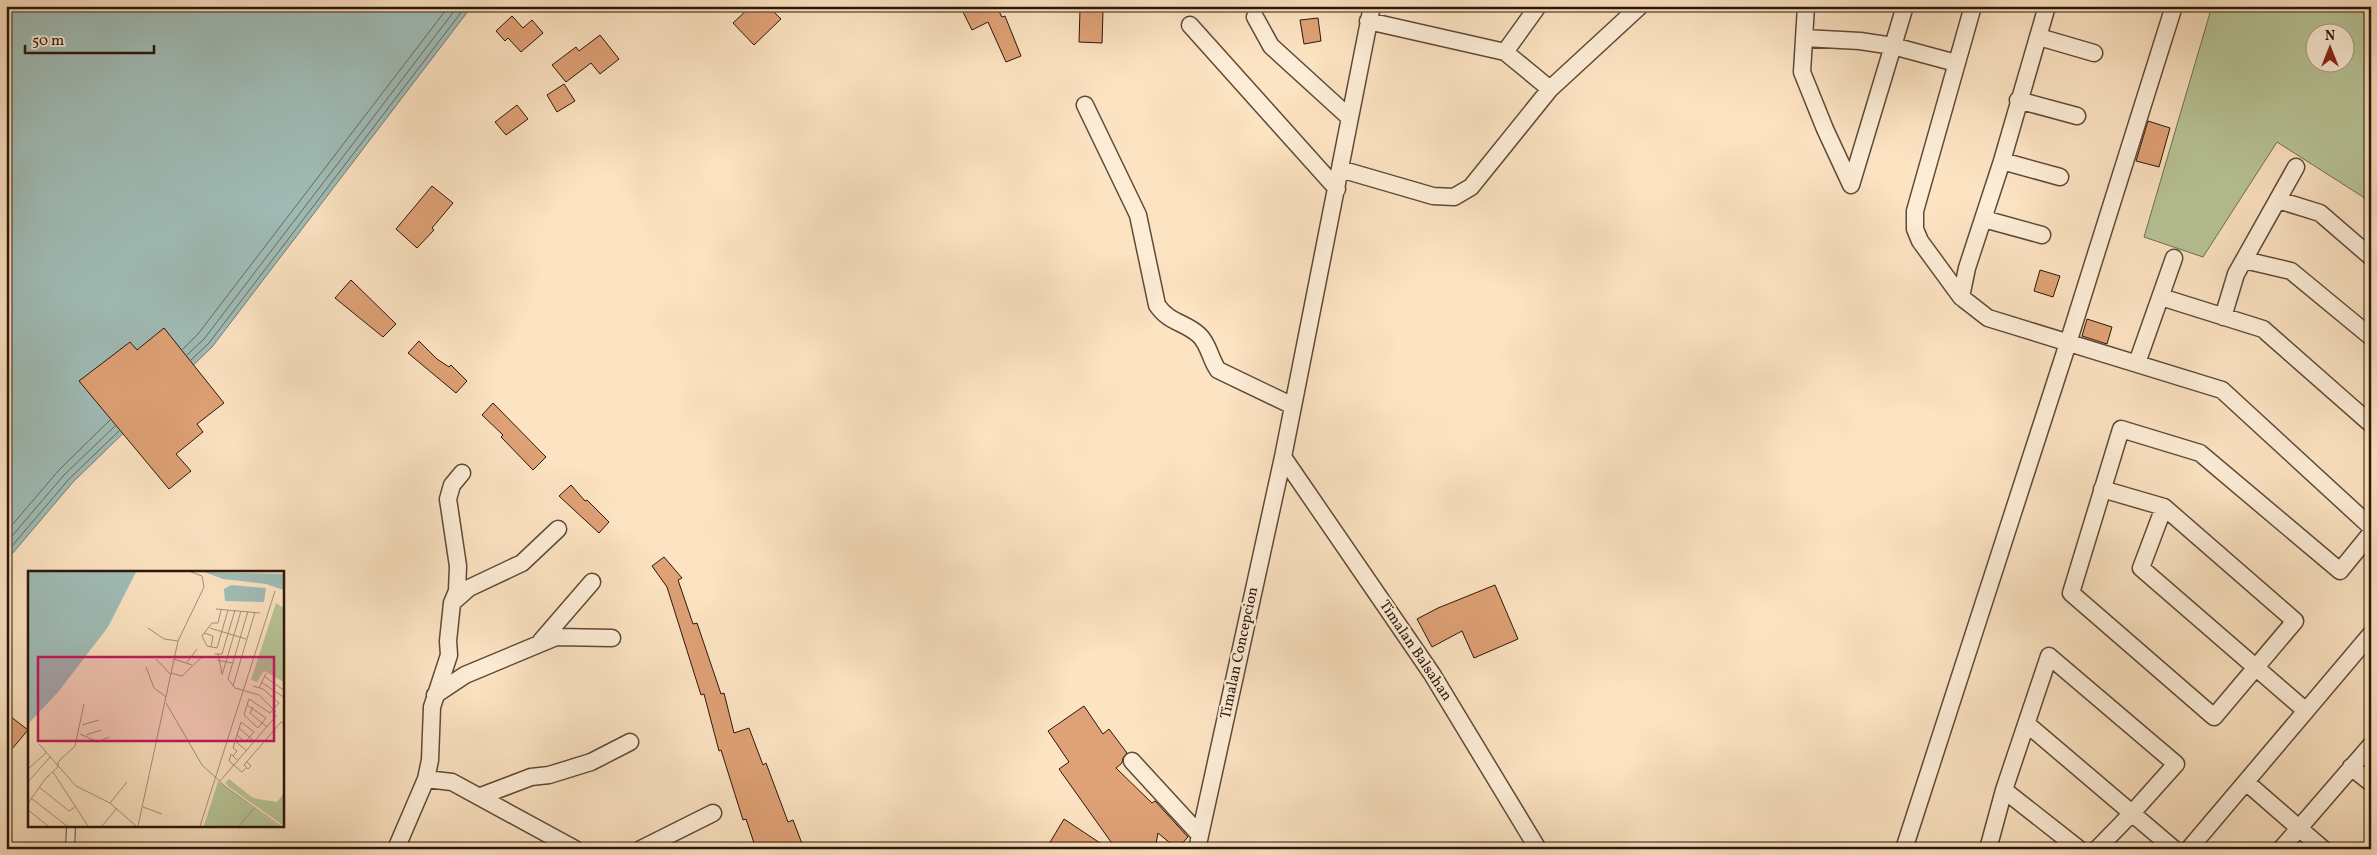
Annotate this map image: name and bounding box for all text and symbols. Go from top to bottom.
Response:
scale bar [25,22,154,54]
north arrow [2304,22,2354,72]
text: N [2325,27,2335,46]
text: 50 m [32,31,64,52]
inset map [28,571,284,828]
street label: Timalan Concepcion [1216,585,1264,721]
street label: Timalan Balsahan [1373,596,1457,706]

